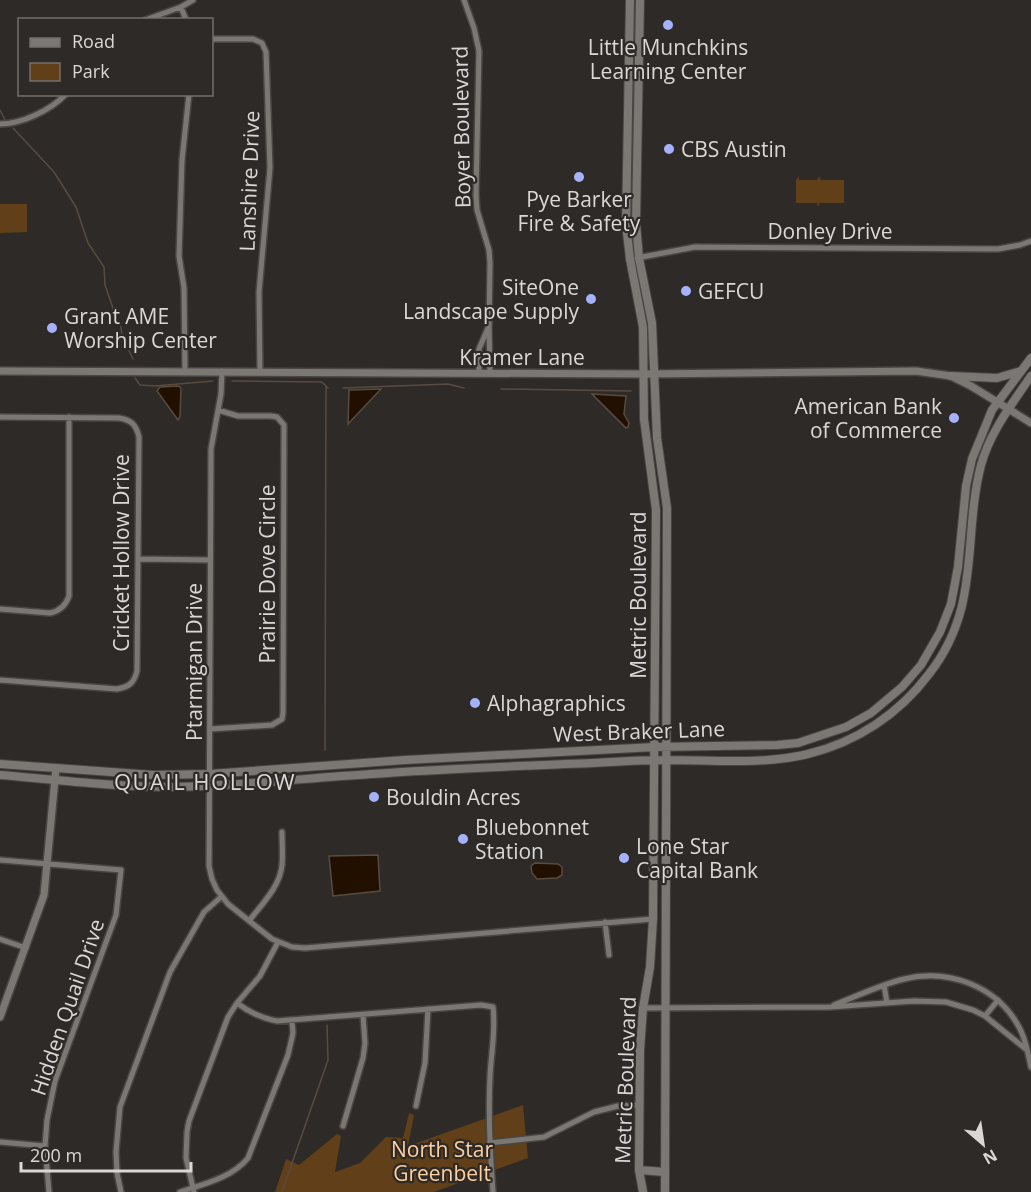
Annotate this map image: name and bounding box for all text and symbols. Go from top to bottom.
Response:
legend [18,18,213,96]
marker: Little Munchkins Learning Center [661,18,675,32]
text: Road [72,29,115,53]
place label: Little Munchkins Learning Center [588,33,748,85]
street label: Boyer Boulevard [446,46,476,208]
text: Park [72,59,110,83]
street label: Lanshire Drive [233,110,265,252]
place label: CBS Austin [681,135,787,163]
marker: CBS Austin [662,142,676,156]
marker: Pye Barker Fire & Safety [572,170,586,184]
place label: Pye Barker Fire & Safety [518,185,641,237]
street label: Donley Drive [767,217,893,245]
place label: SiteOne Landscape Supply [403,273,579,325]
place label: GEFCU [698,277,764,305]
marker: GEFCU [679,284,693,298]
marker: SiteOne Landscape Supply [584,292,598,306]
place label: Grant AME Worship Center [64,302,217,354]
marker: Grant AME Worship Center [45,321,59,335]
street label: Kramer Lane [459,343,585,371]
place label: American Bank of Commerce [794,392,942,444]
marker: American Bank of Commerce [947,411,961,425]
street label: Cricket Hollow Drive [107,454,135,652]
street label: Prairie Dove Circle [253,484,281,664]
street label: Metric Boulevard [624,511,652,679]
street label: Ptarmigan Drive [180,583,208,741]
place label: Alphagraphics [487,689,626,717]
marker: Alphagraphics [468,696,482,710]
street label: West Braker Lane [553,714,725,748]
district label: QUAIL HOLLOW [114,766,296,796]
place label: Bouldin Acres [386,783,521,811]
marker: Bouldin Acres [367,790,381,804]
place label: Bluebonnet Station [475,813,589,865]
marker: Bluebonnet Station [456,832,470,846]
place label: Lone Star Capital Bank [636,832,758,884]
marker: Lone Star Capital Bank [617,851,631,865]
street label: Hidden Quail Drive [24,915,110,1099]
street label: Metric Boulevard [608,996,642,1164]
north arrow [953,1114,1013,1174]
scale bar [21,1135,190,1173]
park label: North Star Greenbelt [391,1135,493,1187]
text: 200 m [30,1143,82,1167]
text: N [979,1144,1001,1170]

